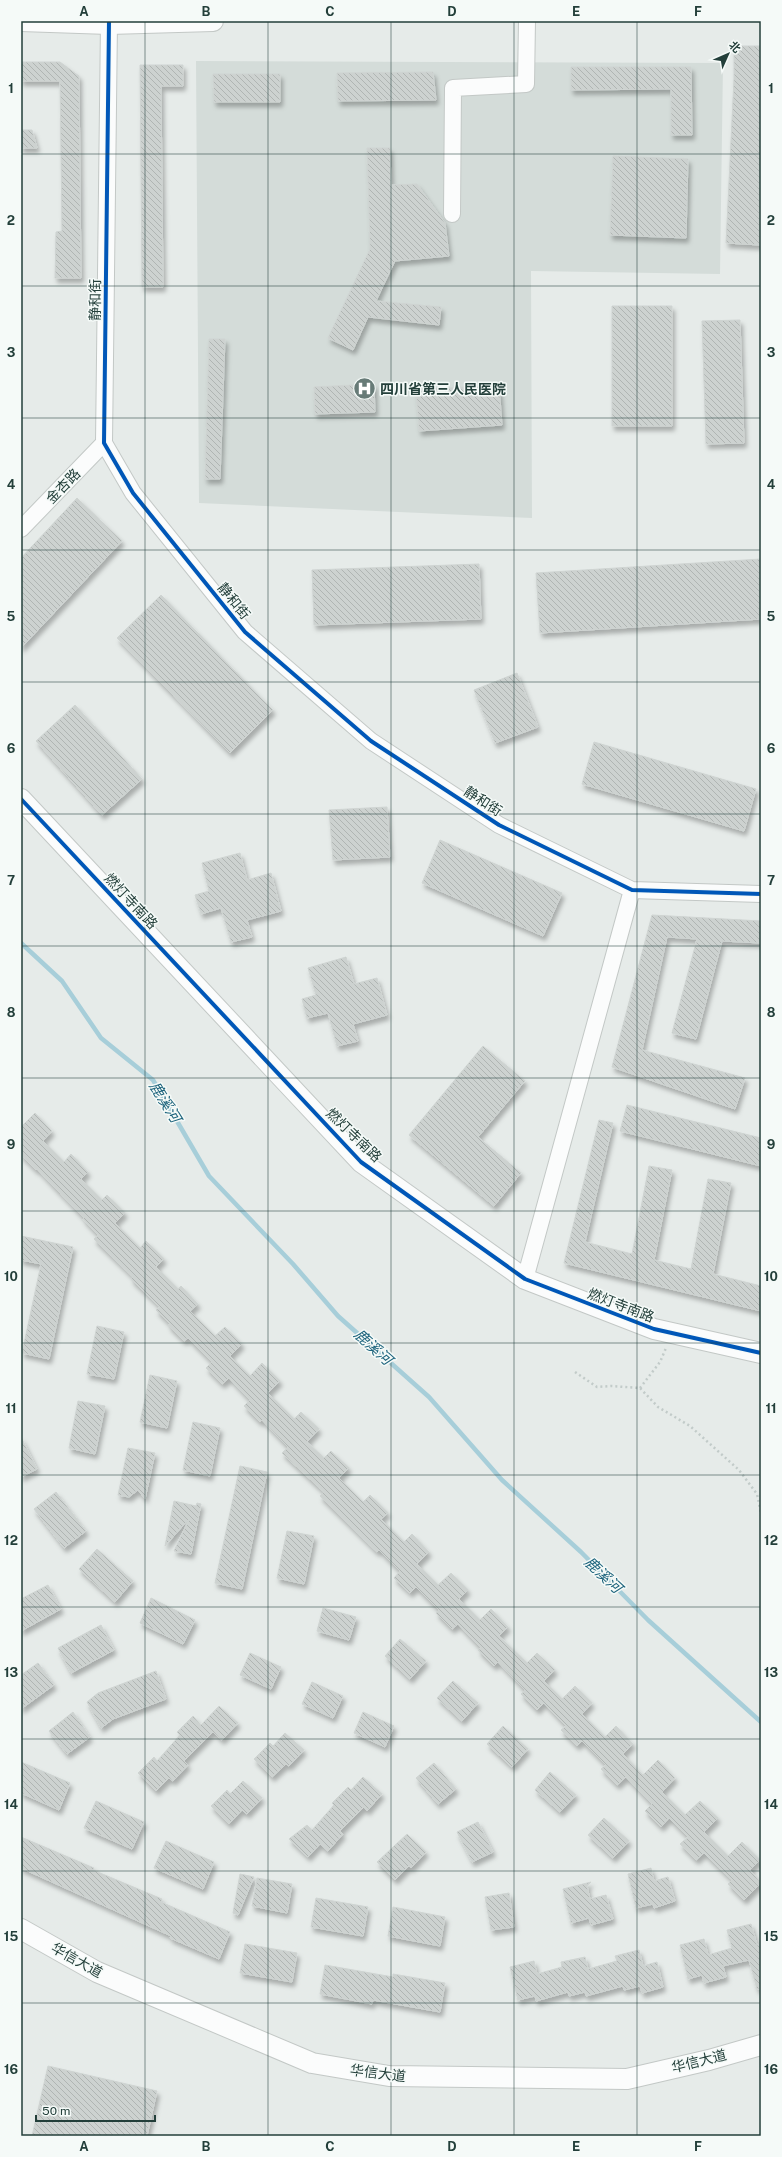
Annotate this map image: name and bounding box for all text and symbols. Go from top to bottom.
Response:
text: A [79,4,89,19]
text: B [202,4,211,19]
text: C [325,4,335,19]
text: D [447,4,457,19]
text: E [572,4,580,19]
text: F [694,4,702,19]
north arrow [708,34,748,74]
text: 北 [727,39,743,55]
text: 1 [8,81,14,96]
text: 1 [768,81,774,96]
text: 2 [7,213,15,228]
text: 2 [767,213,775,228]
street label: 静和街 [87,279,103,321]
text: 3 [7,345,16,360]
text: 3 [767,345,776,360]
hospital icon: 四川省第三人民医院 [352,376,378,402]
place label: 四川省第三人民医院 [380,381,506,397]
street label: 金杏路 [43,465,83,507]
text: 4 [7,477,16,492]
text: 4 [767,477,776,492]
street label: 静和街 [215,580,253,622]
text: 5 [7,609,16,624]
text: 5 [767,609,776,624]
text: 6 [7,741,16,756]
text: 6 [767,741,776,756]
street label: 静和街 [461,783,505,819]
street label: 燃灯寺南路 [101,870,161,932]
text: 7 [7,873,15,888]
text: 7 [767,873,775,888]
text: 8 [7,1005,16,1020]
text: 8 [767,1005,776,1020]
water label: 鹿溪河 [146,1078,186,1128]
street label: 燃灯寺南路 [323,1105,385,1165]
text: 9 [7,1137,15,1152]
text: 9 [767,1137,775,1152]
text: 10 [4,1269,18,1284]
text: 10 [764,1269,778,1284]
street label: 燃灯寺南路 [585,1285,657,1325]
water label: 鹿溪河 [351,1325,398,1370]
text: 11 [5,1401,17,1416]
text: 11 [765,1401,777,1416]
text: 12 [4,1533,18,1548]
text: 12 [764,1533,778,1548]
water label: 鹿溪河 [581,1553,628,1598]
text: 13 [4,1665,18,1680]
text: 13 [764,1665,778,1680]
text: 14 [4,1797,19,1812]
text: 14 [764,1797,779,1812]
text: 15 [4,1929,18,1944]
text: 15 [764,1929,778,1944]
street label: 华信大道 [49,1939,105,1981]
street label: 华信大道 [670,2046,728,2076]
text: 16 [4,2062,18,2077]
street label: 华信大道 [349,2062,407,2084]
text: 16 [764,2062,778,2077]
scale bar [36,2097,155,2123]
text: 50 m [42,2104,70,2118]
text: A [79,2139,89,2154]
text: B [202,2139,211,2154]
text: C [325,2139,335,2154]
text: D [447,2139,457,2154]
text: E [572,2139,580,2154]
text: F [694,2139,702,2154]

